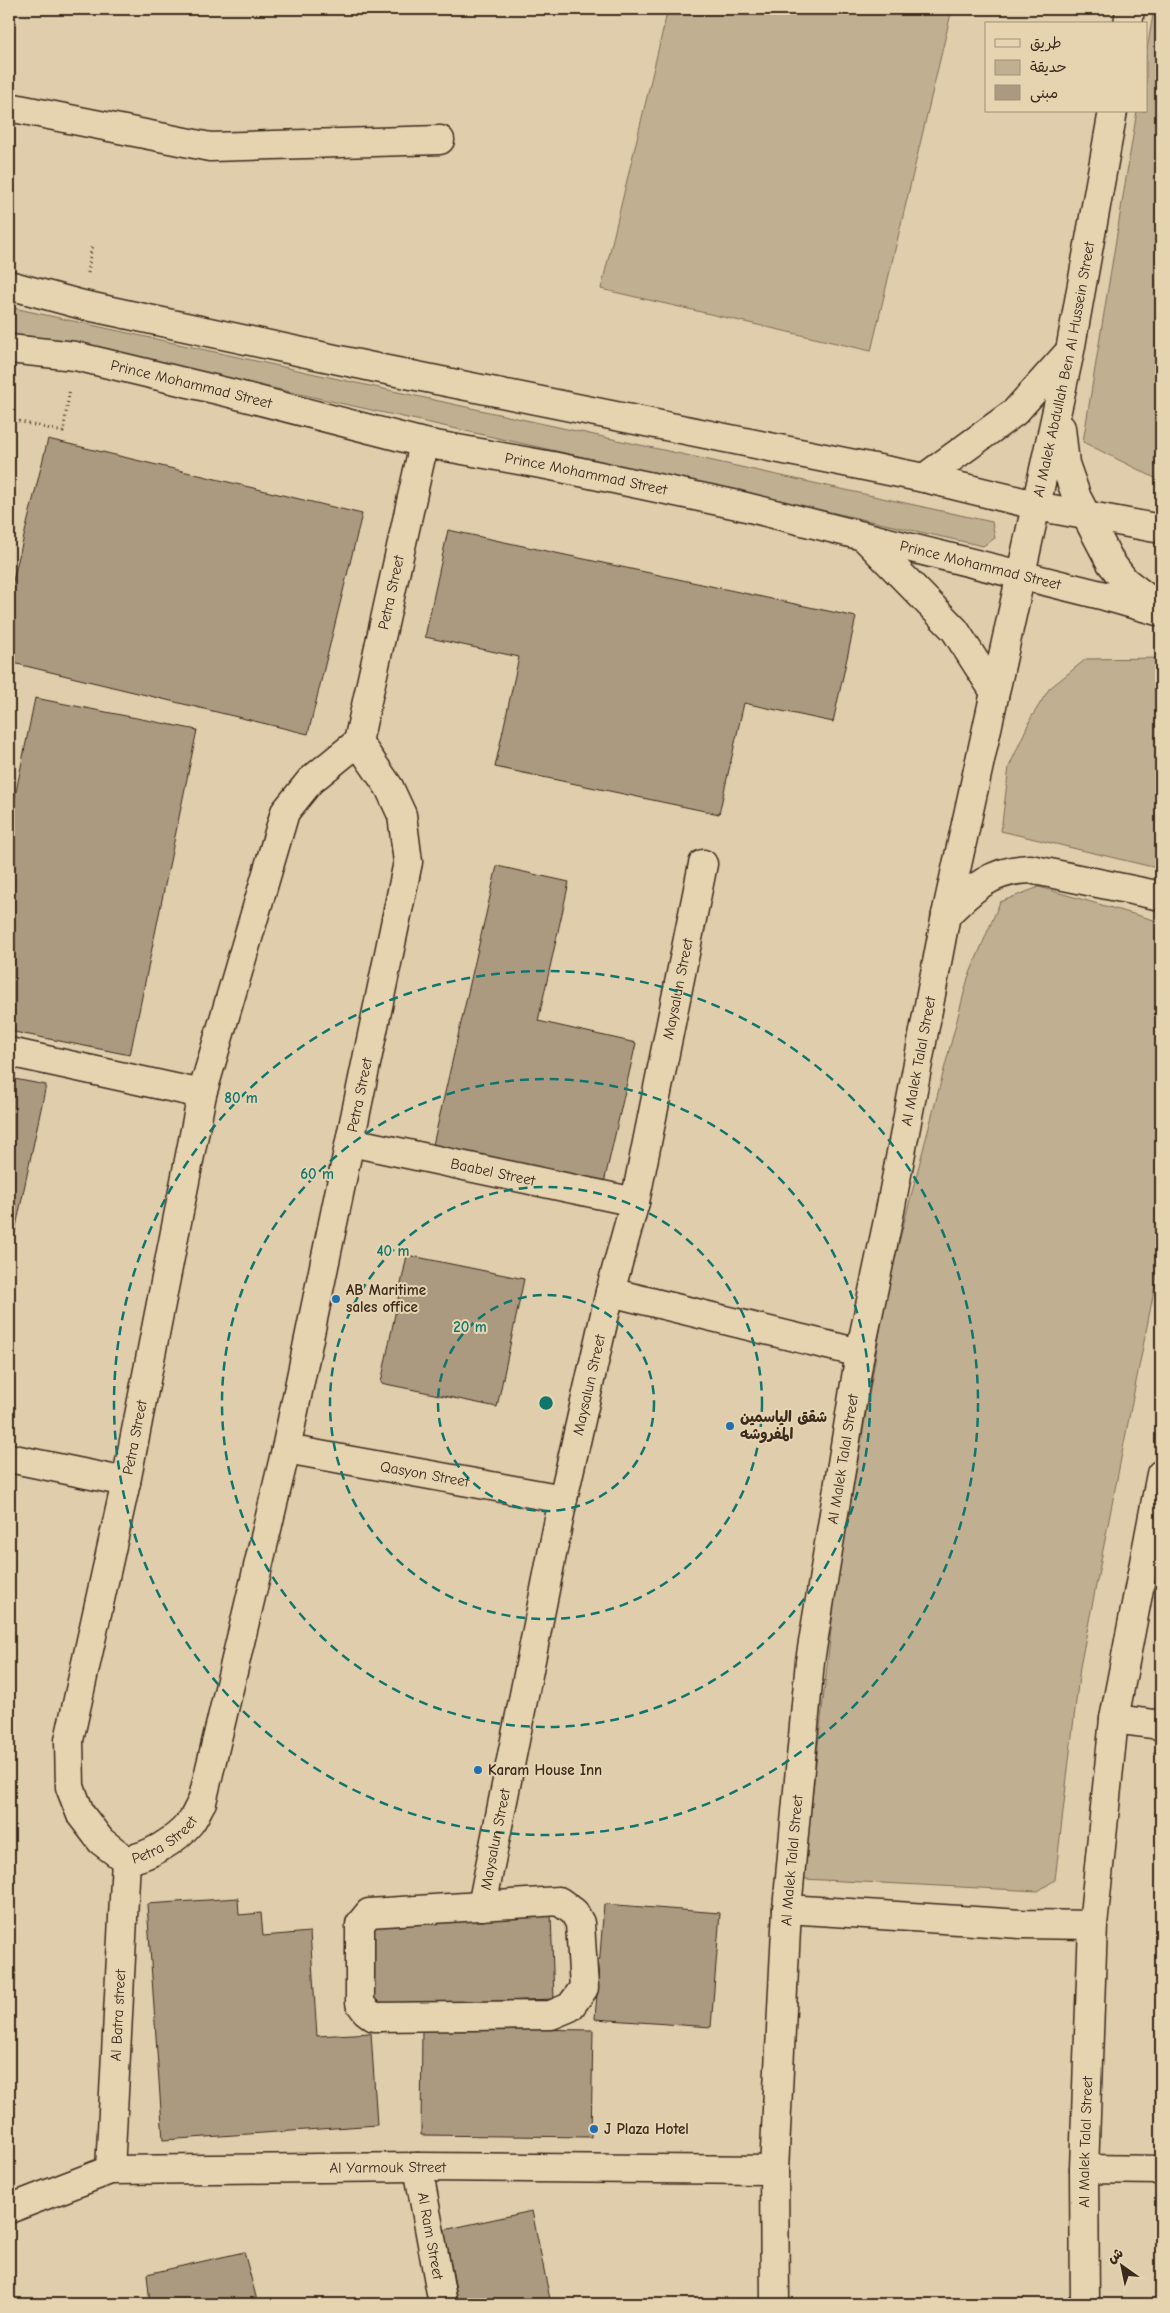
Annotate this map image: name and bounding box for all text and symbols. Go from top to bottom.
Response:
legend [985,22,1148,112]
text: طريق [1030,34,1062,52]
text: حديقة [1030,58,1067,76]
text: مبنى [1030,84,1058,103]
street label: Al Malek Abdullah Ben Al Hussein Street [1029,240,1099,499]
street label: Prince Mohammad Street [109,356,274,413]
street label: Prince Mohammad Street [503,449,670,499]
street label: Prince Mohammad Street [898,537,1064,594]
street label: Petra Street [374,553,408,631]
street label: Maysalun Street [659,936,697,1041]
street label: Al Malek Talal Street [897,994,940,1128]
street label: Petra Street [343,1055,376,1134]
text: 80 m [224,1089,258,1107]
street label: Baabel Street [449,1154,538,1190]
text: 60 m [300,1165,334,1183]
text: 40 m [377,1242,410,1260]
place label: AB Maritime sales office [346,1281,426,1316]
marker: AB Maritime sales office [330,1293,342,1305]
text: 20 m [453,1318,487,1336]
street label: Maysalun Street [569,1332,609,1437]
street label: Al Malek Talal Street [823,1392,862,1525]
centre of rings [537,1394,555,1412]
street label: Petra Street [119,1398,151,1476]
place label: شقق الياسمين المفروشه [740,1408,827,1443]
marker: شقق الياسمين المفروشه [724,1420,736,1432]
street label: Qasyon Street [379,1457,471,1491]
place label: Karam House Inn [488,1761,602,1779]
marker: Karam House Inn [472,1764,484,1776]
street label: Maysalun Street [476,1786,514,1892]
street label: Al Malek Talal Street [777,1793,807,1927]
street label: Petra Street [130,1812,202,1868]
street label: Al Batra street [107,1968,129,2062]
street label: Al Malek Talal Street [1075,2075,1096,2208]
place label: J Plaza Hotel [604,2120,689,2138]
marker: J Plaza Hotel [588,2123,600,2135]
street label: Al Yarmouk Street [329,2158,447,2177]
street label: Al Ram Street [414,2191,447,2282]
north arrow [1098,2240,1148,2290]
text: ش [1104,2244,1126,2267]

